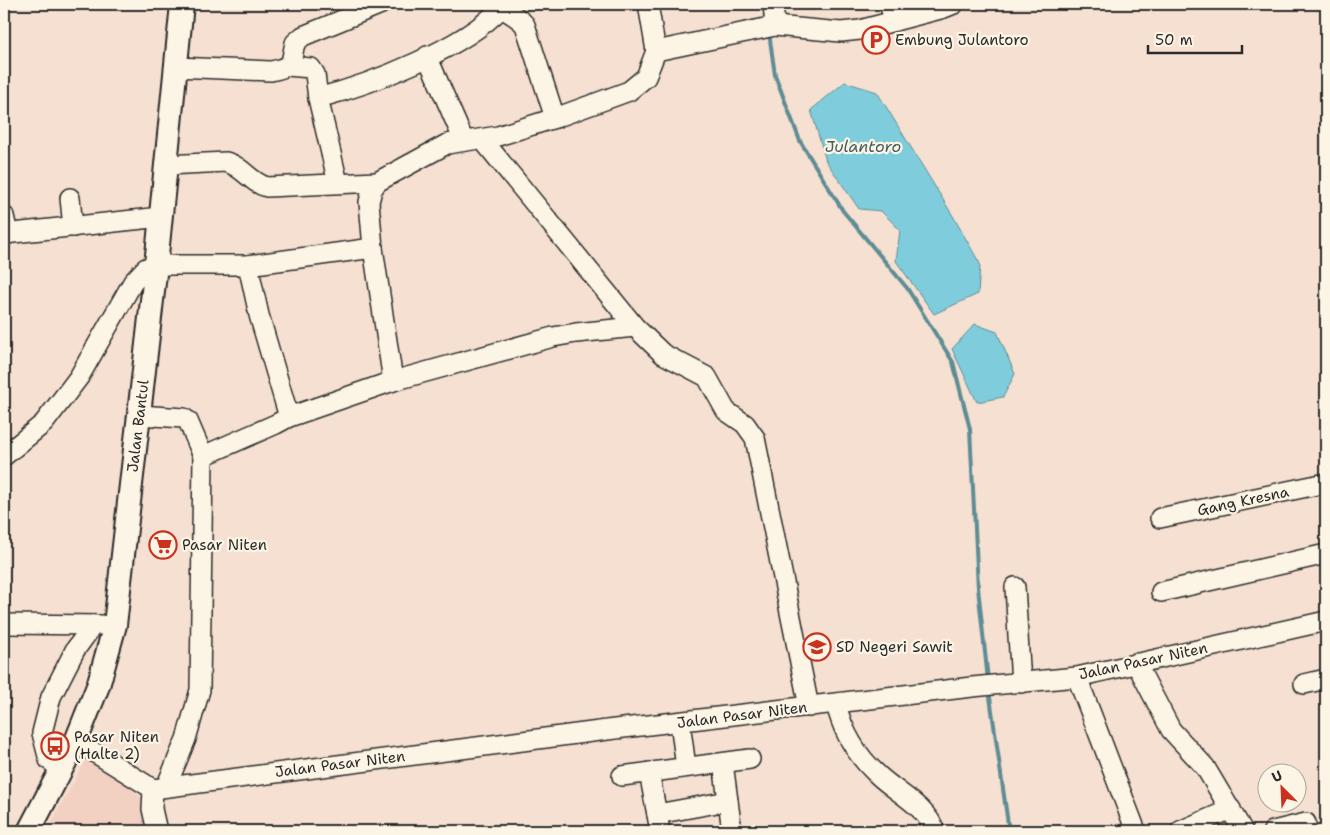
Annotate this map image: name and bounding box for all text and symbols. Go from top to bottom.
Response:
scale bar [1148,22,1241,54]
parking icon: Embung Julantoro [861,25,891,55]
place label: Embung Julantoro [895,30,1029,50]
text: 50 m [1155,30,1193,50]
water label: Julantoro [825,136,902,157]
street label: Jalan Bantul [122,378,154,473]
street label: Gang Kresna [1195,481,1291,520]
supermarket icon: Pasar Niten [148,530,178,560]
place label: Pasar Niten [182,535,267,555]
school or university icon: SD Negeri Sawit [802,632,832,662]
place label: SD Negeri Sawit [836,637,953,657]
street label: Jalan Pasar Niten [1077,638,1209,684]
street label: Jalan Pasar Niten [676,697,808,733]
place label: Pasar Niten (Halte 2) [74,727,159,764]
bus stop icon: Pasar Niten (Halte 2) [40,731,70,761]
street label: Jalan Pasar Niten [274,746,406,782]
north arrow [1258,762,1308,812]
text: U [1269,766,1285,786]

